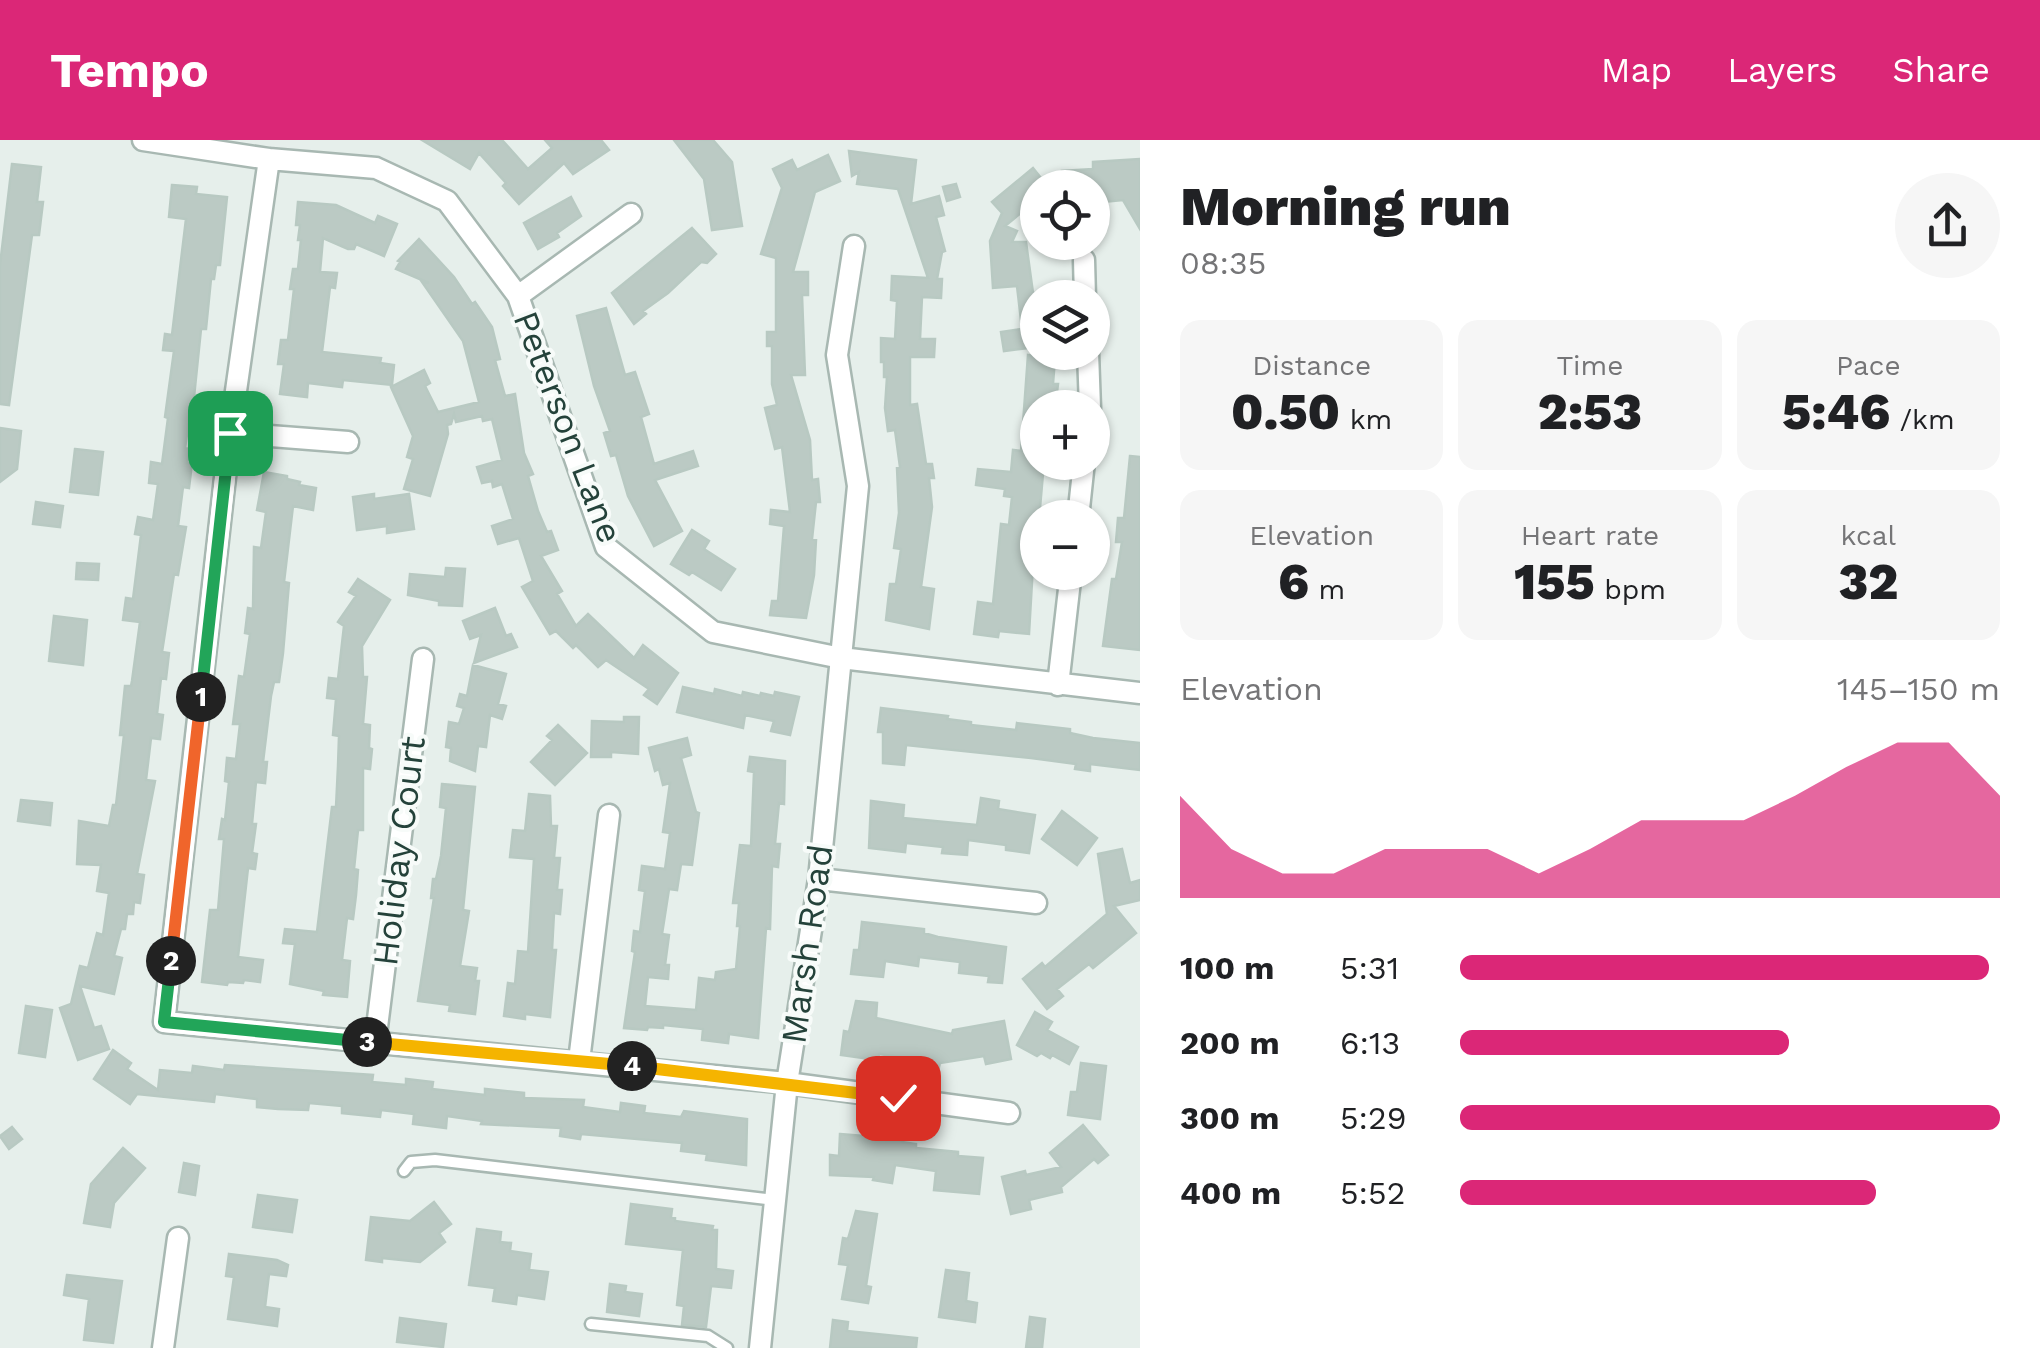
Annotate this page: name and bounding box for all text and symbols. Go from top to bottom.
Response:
text: Tempo [50,42,209,99]
text: Map [1601,49,1672,91]
text: Layers [1727,49,1837,91]
text: Share [1892,49,1990,91]
map controls [1020,170,1110,590]
button: locate [1020,170,1110,260]
button: share [1895,173,2000,278]
text: Morning run [1180,174,1511,238]
text: 08:35 [1180,244,1266,282]
button: layers [1020,280,1110,370]
street label: Peterson Lane [505,305,631,549]
text: Distance [1252,349,1371,382]
text: Time [1557,349,1623,382]
text: Pace [1836,349,1901,382]
text: 0.50 [1231,382,1340,441]
text: 2:53 [1538,382,1642,441]
text: 5:46 [1782,382,1890,441]
button: + [1020,390,1110,480]
pin [188,391,273,476]
text: km [1340,403,1392,436]
text: /km [1890,403,1955,436]
icon: arrive [203,406,258,461]
button: − [1020,500,1110,590]
text: Elevation [1249,519,1374,552]
text: Heart rate [1521,519,1659,552]
text: kcal [1841,519,1896,552]
text: 6 [1278,552,1309,611]
text: 155 [1514,552,1595,611]
text: 32 [1838,552,1898,611]
text: m [1309,573,1345,606]
text: bpm [1595,573,1666,606]
text: Elevation [1180,670,1323,708]
text: 145–150 m [1837,670,2000,708]
pin: 1 [176,672,226,722]
text: 1 [195,680,207,713]
street label: Holiday Court [364,734,434,968]
street label: Marsh Road [772,842,842,1046]
pin: 2 [146,936,196,986]
text: 2 [163,944,179,977]
text: 100 m [1180,949,1274,987]
text: 5:31 [1340,949,1399,987]
pin: 3 [342,1017,392,1067]
text: 200 m [1180,1024,1280,1062]
text: 6:13 [1340,1024,1400,1062]
text: 3 [359,1025,375,1058]
pin: 4 [607,1041,657,1091]
text: 4 [623,1049,641,1082]
pin [856,1056,941,1141]
icon: check [871,1071,926,1126]
text: 300 m [1180,1099,1279,1137]
text: 5:29 [1340,1099,1407,1137]
text: 400 m [1180,1174,1281,1212]
text: 5:52 [1340,1174,1405,1212]

